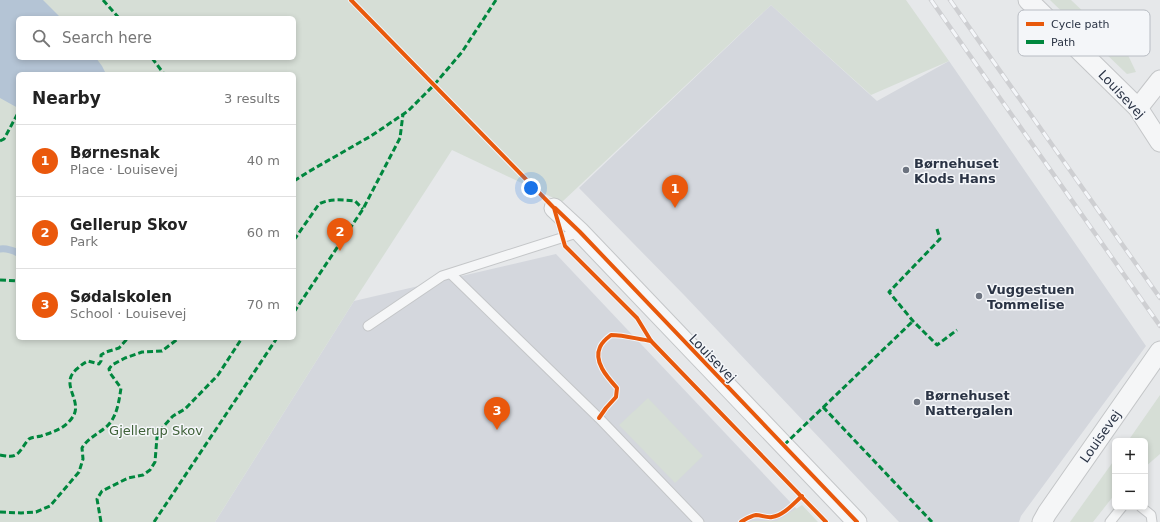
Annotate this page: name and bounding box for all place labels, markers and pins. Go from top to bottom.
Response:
place label: Børnehuset Klods Hans [914,156,999,186]
marker: Børnehuset Klods Hans [901,165,911,175]
pin: 1 [662,175,688,208]
pin: 2 [327,218,353,251]
place label: Vuggestuen Tommelise [987,282,1075,312]
marker: Vuggestuen Tommelise [974,291,984,301]
place label: Børnehuset Nattergalen [925,388,1013,418]
pin: 3 [484,397,510,430]
marker: Børnehuset Nattergalen [912,397,922,407]

